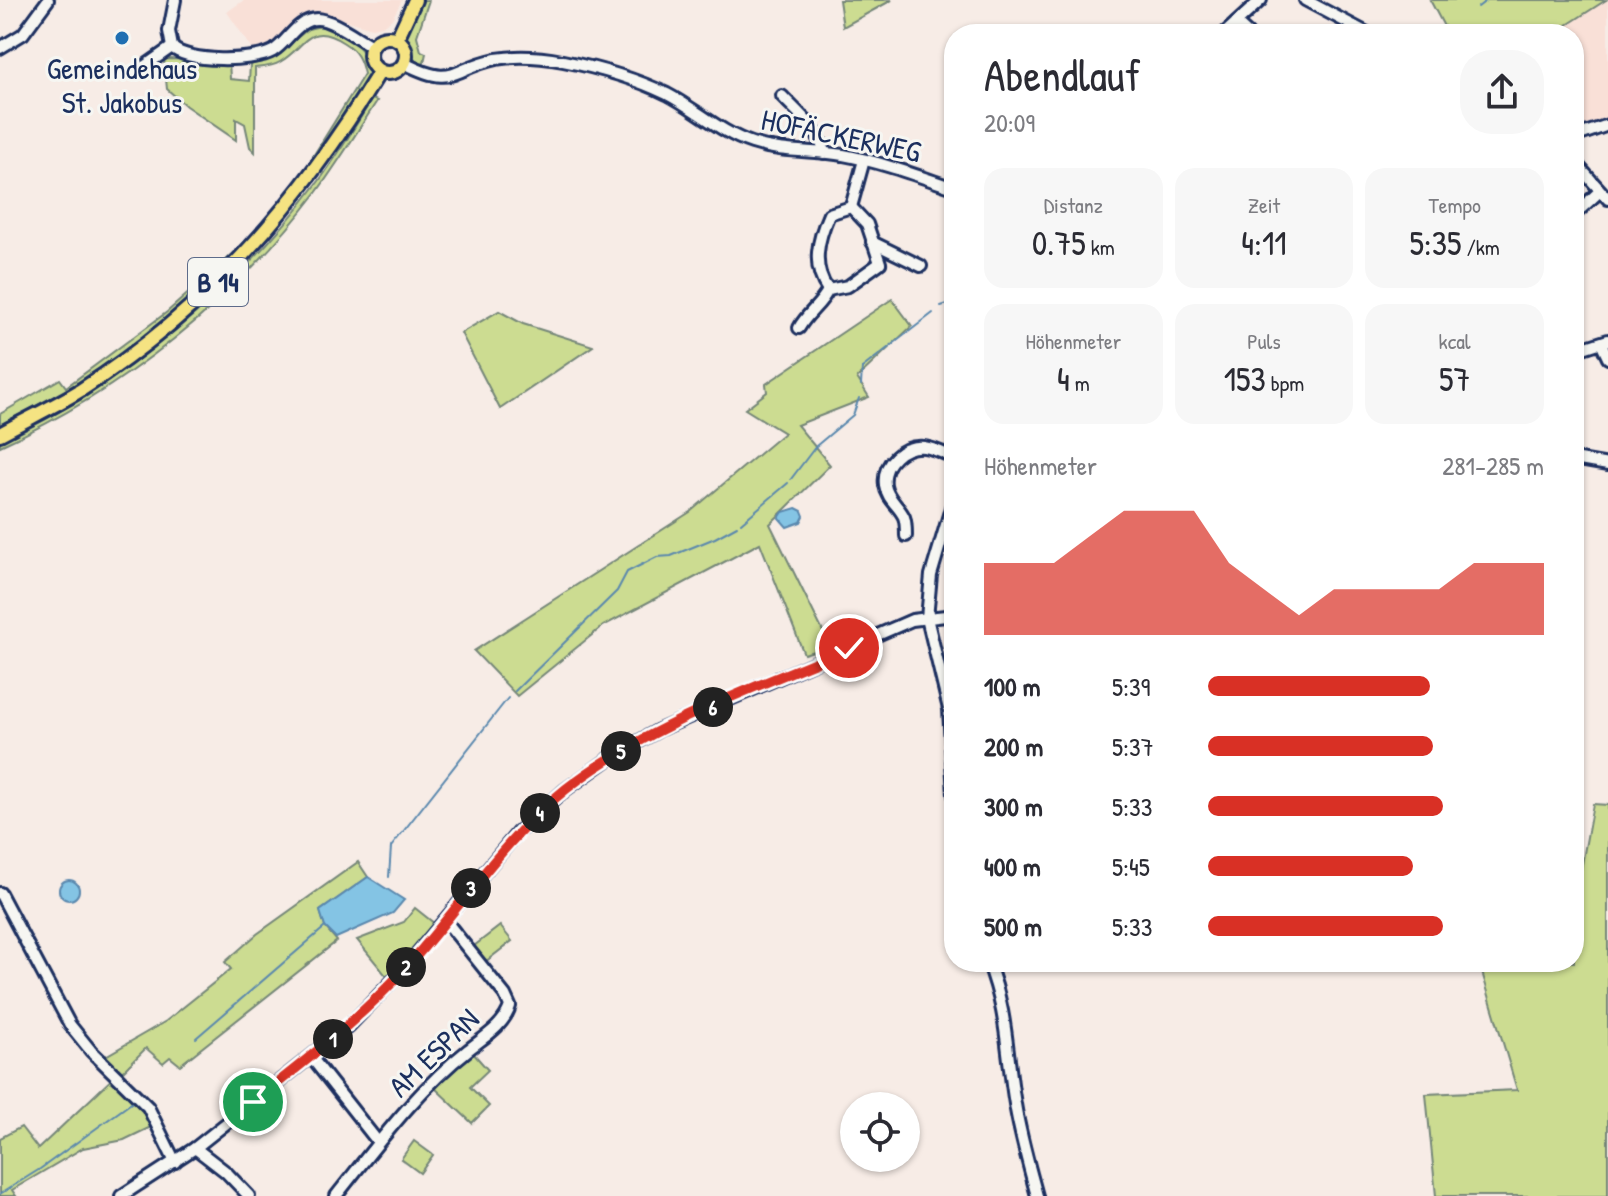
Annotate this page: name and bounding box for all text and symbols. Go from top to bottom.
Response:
marker: Gemeindehaus St. Jakobus [113,29,131,47]
text: Abendlauf [984,45,1141,105]
place label: Gemeindehaus St. Jakobus [47,48,197,122]
button: share [1460,50,1544,134]
street label: HOFÄCKERWEG [758,99,925,172]
text: 20:09 [984,105,1035,140]
text: Distanz [1044,190,1103,220]
text: Zeit [1248,190,1280,220]
text: Tempo [1429,190,1481,220]
text: 0.75 [1032,220,1086,266]
text: 4:11 [1241,220,1287,266]
text: 5:35 [1409,220,1461,266]
text: km [1086,232,1115,262]
text: /km [1461,232,1500,262]
road number: B 14 [188,258,248,306]
text: Höhenmeter [1026,326,1121,356]
text: Puls [1247,326,1281,356]
text: kcal [1439,326,1471,356]
text: 4 [1057,356,1070,402]
text: 153 [1224,356,1266,402]
text: 57 [1439,356,1470,402]
text: m [1070,368,1090,398]
text: bpm [1266,368,1304,398]
text: Höhenmeter [984,448,1097,483]
text: 281–285 m [1442,448,1544,483]
pin [815,614,883,682]
icon: check [827,626,871,670]
text: 100 m [984,669,1040,704]
text: 5:39 [1112,669,1150,704]
pin: 6 [693,687,733,727]
text: 6 [709,692,717,722]
text: 200 m [984,729,1043,764]
text: 5:37 [1112,729,1154,764]
pin: 5 [601,731,641,771]
text: 5 [616,736,626,766]
text: 300 m [984,789,1043,824]
text: 5:33 [1112,789,1152,824]
pin: 4 [520,793,560,833]
text: 4 [536,798,544,828]
text: 400 m [984,849,1041,884]
text: 5:45 [1112,849,1150,884]
pin: 3 [451,868,491,908]
text: 3 [466,873,476,903]
text: 500 m [984,909,1042,944]
text: 5:33 [1112,909,1152,944]
pin: 2 [386,947,426,987]
text: 2 [401,952,411,982]
street label: AM ESPAN [379,999,487,1105]
pin: 1 [313,1019,353,1059]
text: 1 [329,1024,337,1054]
pin [219,1068,287,1136]
icon: arrive [231,1080,275,1124]
map controls [840,1092,920,1172]
button: locate [840,1092,920,1172]

